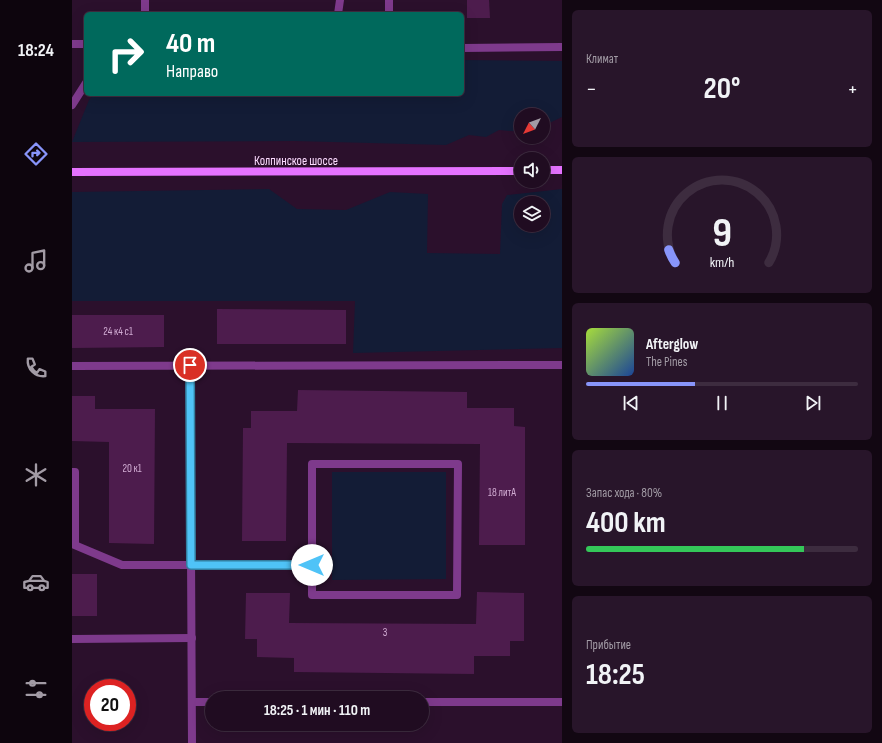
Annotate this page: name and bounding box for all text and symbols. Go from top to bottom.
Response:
text: 40 m [166,27,215,60]
icon: right [100,28,152,80]
text: 18:24 [18,40,54,61]
text: Климат [586,51,618,67]
text: Направо [166,61,218,82]
text: 20° [704,71,740,107]
text: − [586,76,597,103]
text: + [847,76,858,103]
north arrow [514,108,550,144]
map controls [514,108,550,232]
icon: directions [22,140,50,168]
button: sound [514,152,550,188]
street label: Колпинское шоссе [254,153,338,169]
button: layers [514,196,550,232]
text: 9 [712,209,732,258]
icon: music [22,247,50,275]
text: km/h [710,253,734,270]
house number: 24 к4 с1 [103,325,133,338]
text: Afterglow [646,335,698,354]
pin [173,348,207,382]
icon: phone [22,354,50,382]
icon: arrive [179,354,201,376]
text: The Pines [646,354,687,370]
icon: previous [620,392,642,414]
icon: pause [711,392,733,414]
icon: next [802,392,824,414]
icon: climate [22,461,50,489]
house number: 20 к1 [122,462,142,475]
text: Запас хода · 80% [586,485,662,501]
house number: 18 литА [488,486,516,499]
text: 400 km [586,505,666,541]
position arrow [291,544,333,586]
icon: car [22,568,50,596]
house number: 3 [383,626,388,639]
text: Прибытие [586,637,631,653]
text: 18:25 [586,657,645,693]
icon: filters [22,675,50,703]
speed limit sign: 20 [84,679,136,731]
text: 18:25 · 1 мин · 110 m [264,701,370,720]

